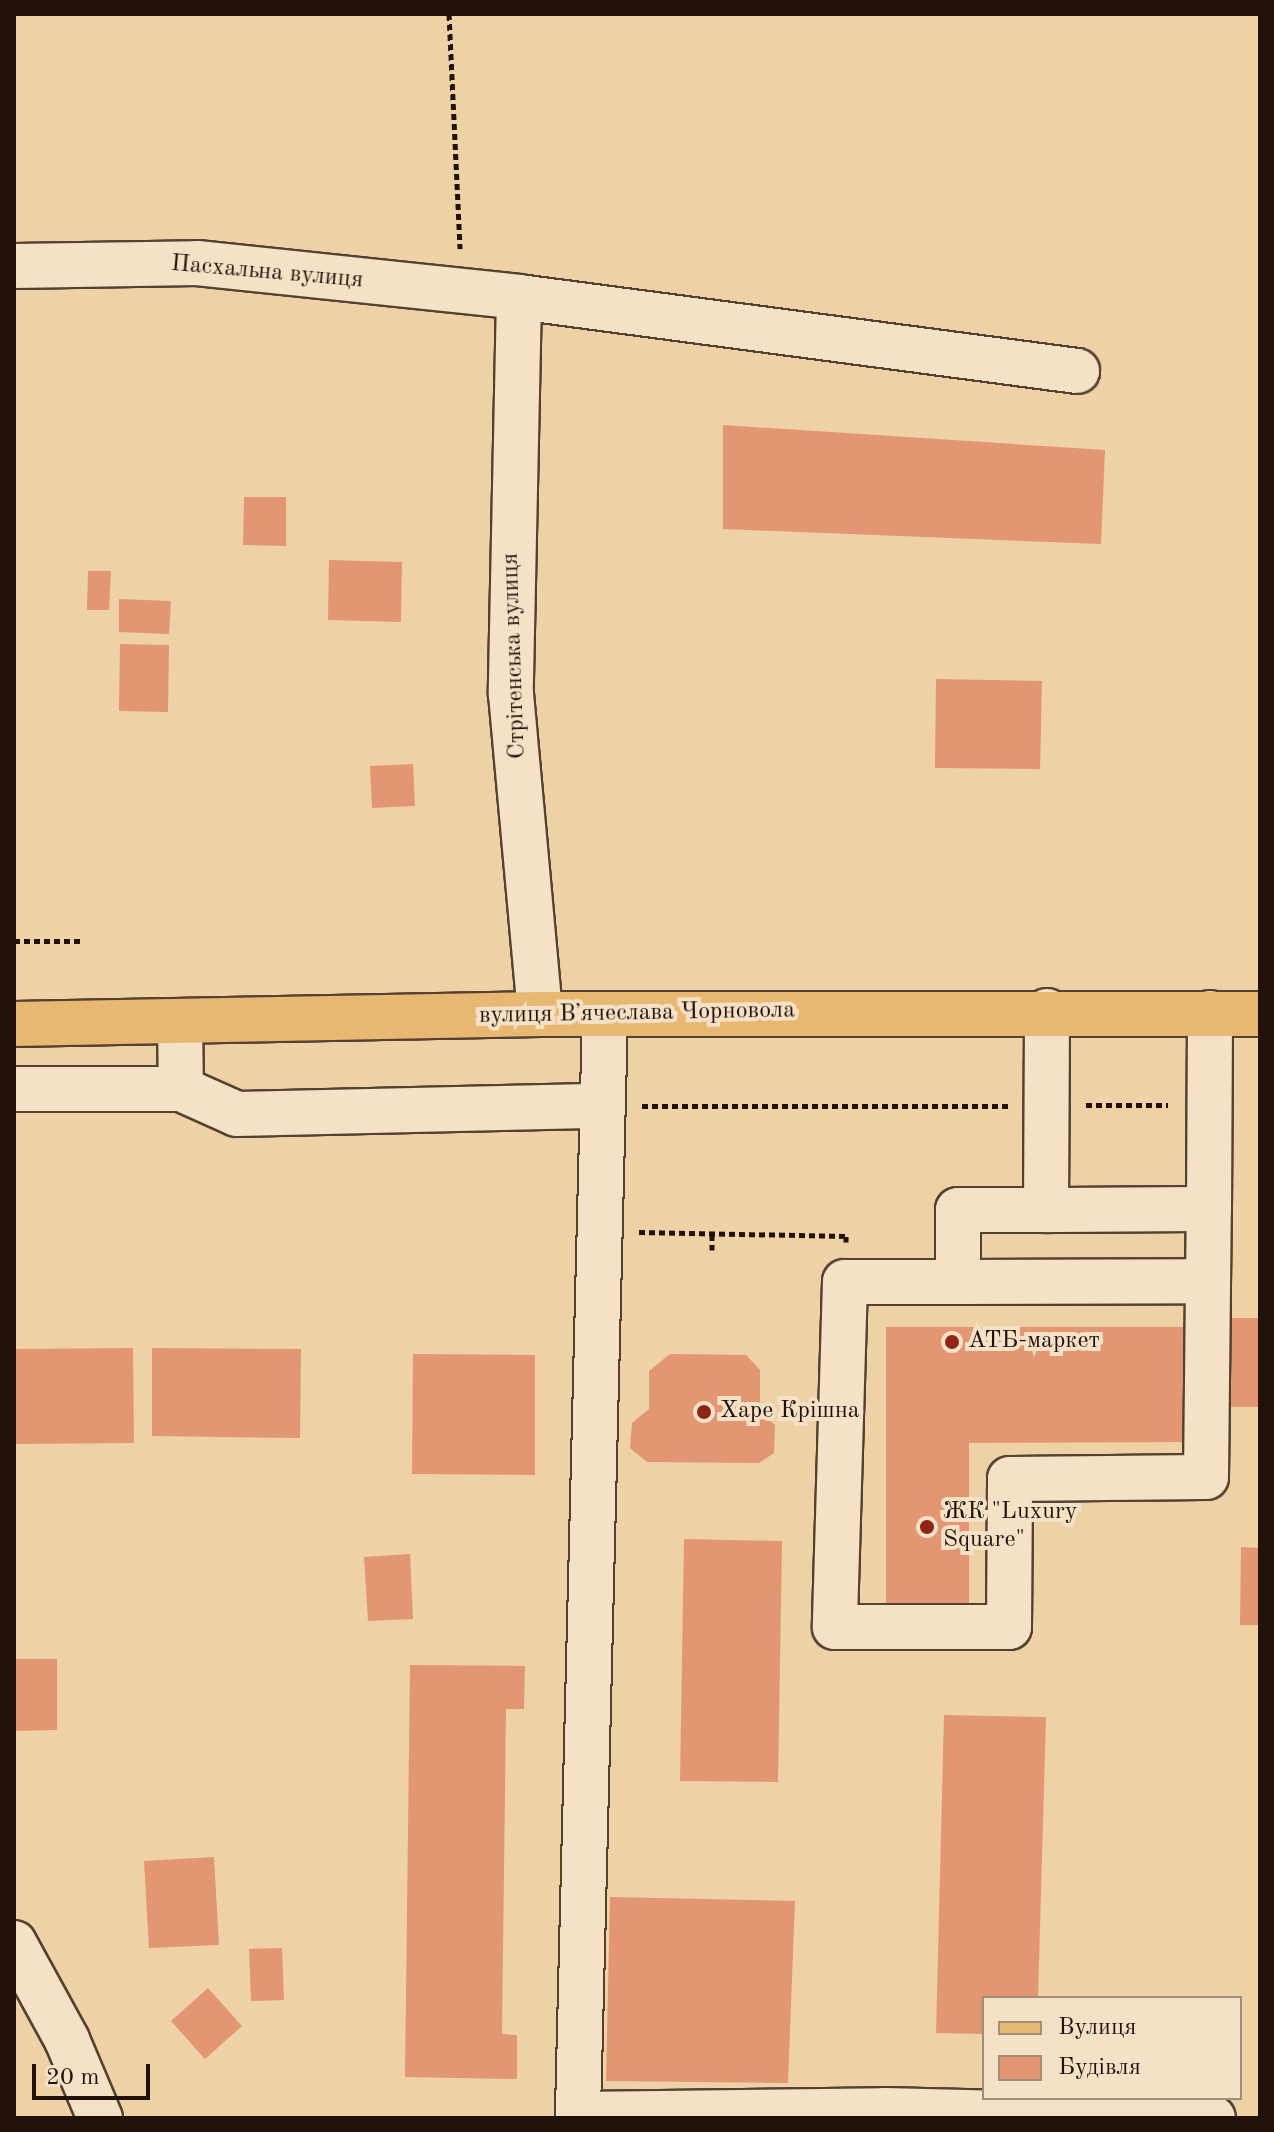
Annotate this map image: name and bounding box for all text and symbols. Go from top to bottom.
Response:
street label: Пасхальна вулиця [170,250,364,296]
street label: Стрітенська вулиця [497,552,533,760]
street label: вулиця Вʼячеслава Чорновола [479,997,795,1031]
place label: АТБ-маркет [968,1328,1100,1356]
marker: АТБ-маркет [943,1333,961,1351]
place label: Харе Крішна [720,1398,860,1426]
marker: Харе Крішна [695,1403,713,1421]
place label: ЖК "Luxury Square" [943,1499,1078,1555]
marker: ЖК "Luxury Square" [918,1518,936,1536]
legend [982,1996,1242,2100]
text: Вулиця [1058,2016,1137,2040]
scale bar [36,2048,154,2098]
text: Будівля [1058,2056,1141,2080]
text: 20 m [46,2066,100,2090]

